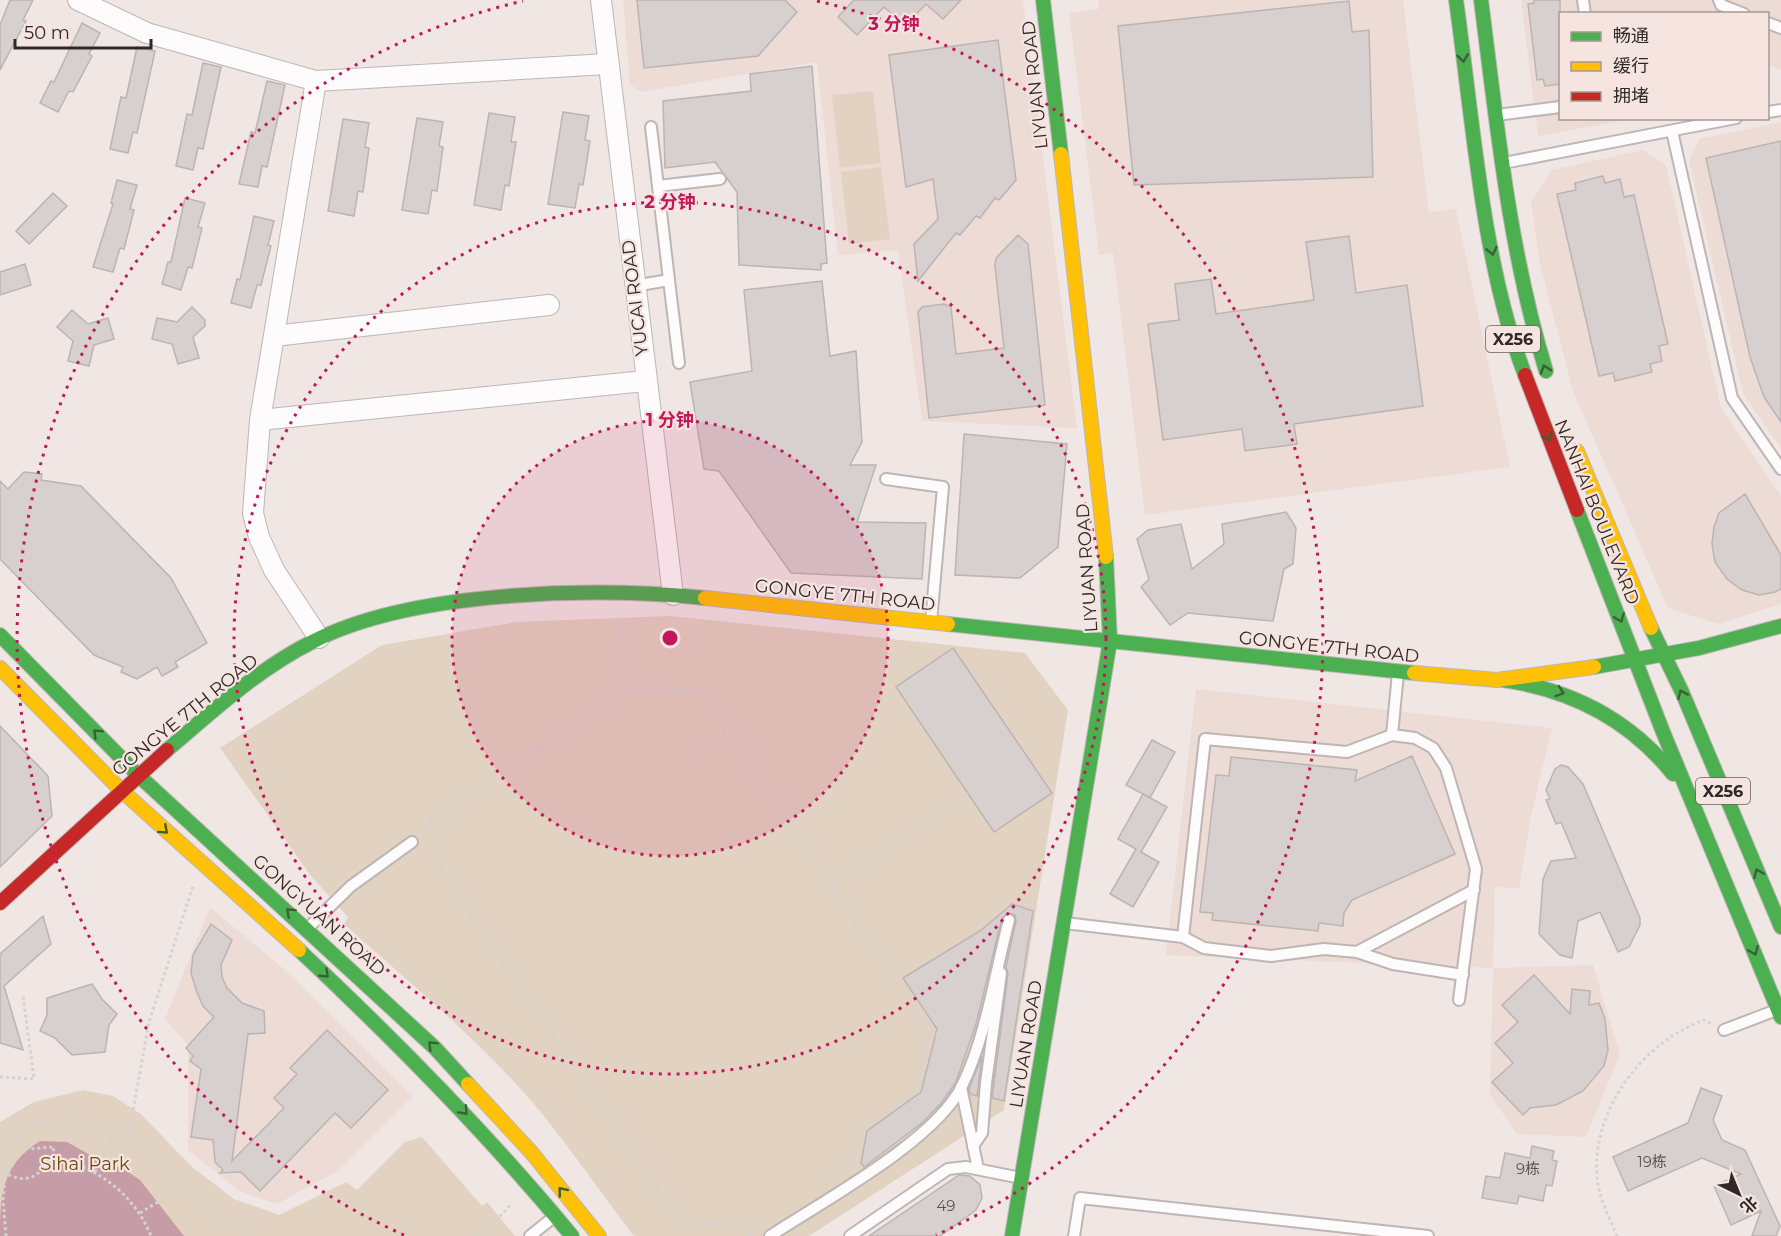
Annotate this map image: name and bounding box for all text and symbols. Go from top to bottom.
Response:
scale bar [15,12,152,50]
legend [1559,12,1769,120]
text: 3 分钟 [867,13,920,35]
street label: LIYUAN ROAD [1017,20,1053,150]
text: 50 m [24,22,70,44]
text: 畅通 [1613,25,1649,47]
one-way arrow [1456,53,1469,63]
text: 缓行 [1613,55,1649,77]
text: 拥堵 [1613,85,1649,107]
text: 2 分钟 [644,191,696,213]
street label: YUCAI ROAD [617,239,653,357]
one-way arrow [1484,246,1497,256]
road number: X256 [1486,326,1540,352]
one-way arrow [1540,364,1552,374]
text: 1 分钟 [646,409,694,431]
street label: NANHAI BOULEVARD [1550,416,1644,608]
one-way arrow [1541,431,1553,442]
street label: LIYUAN ROAD [1072,503,1102,633]
street label: GONGYE 7TH ROAD [754,575,936,615]
one-way arrow [1613,612,1625,623]
street label: GONGYE 7TH ROAD [1238,627,1420,667]
centre of rings [660,628,680,648]
street label: GONGYE 7TH ROAD [108,649,262,781]
one-way arrow [1554,685,1565,697]
one-way arrow [1678,689,1690,700]
one-way arrow [93,730,104,740]
road number: X256 [1696,778,1750,804]
one-way arrow [157,823,168,834]
street label: GONGYUAN ROAD [248,850,390,980]
one-way arrow [1753,869,1765,880]
one-way arrow [286,908,297,919]
one-way arrow [1747,945,1759,956]
one-way arrow [317,967,328,978]
street label: LIYUAN ROAD [1005,979,1047,1109]
one-way arrow [429,1041,439,1052]
one-way arrow [456,1104,467,1115]
house number: 19栋 [1637,1152,1667,1171]
park label: Sihai Park [40,1153,130,1175]
house number: 9栋 [1516,1159,1540,1178]
north arrow [1709,1164,1769,1224]
one-way arrow [558,1186,569,1197]
text: 北 [1737,1192,1761,1217]
house number: 49 [937,1196,955,1215]

